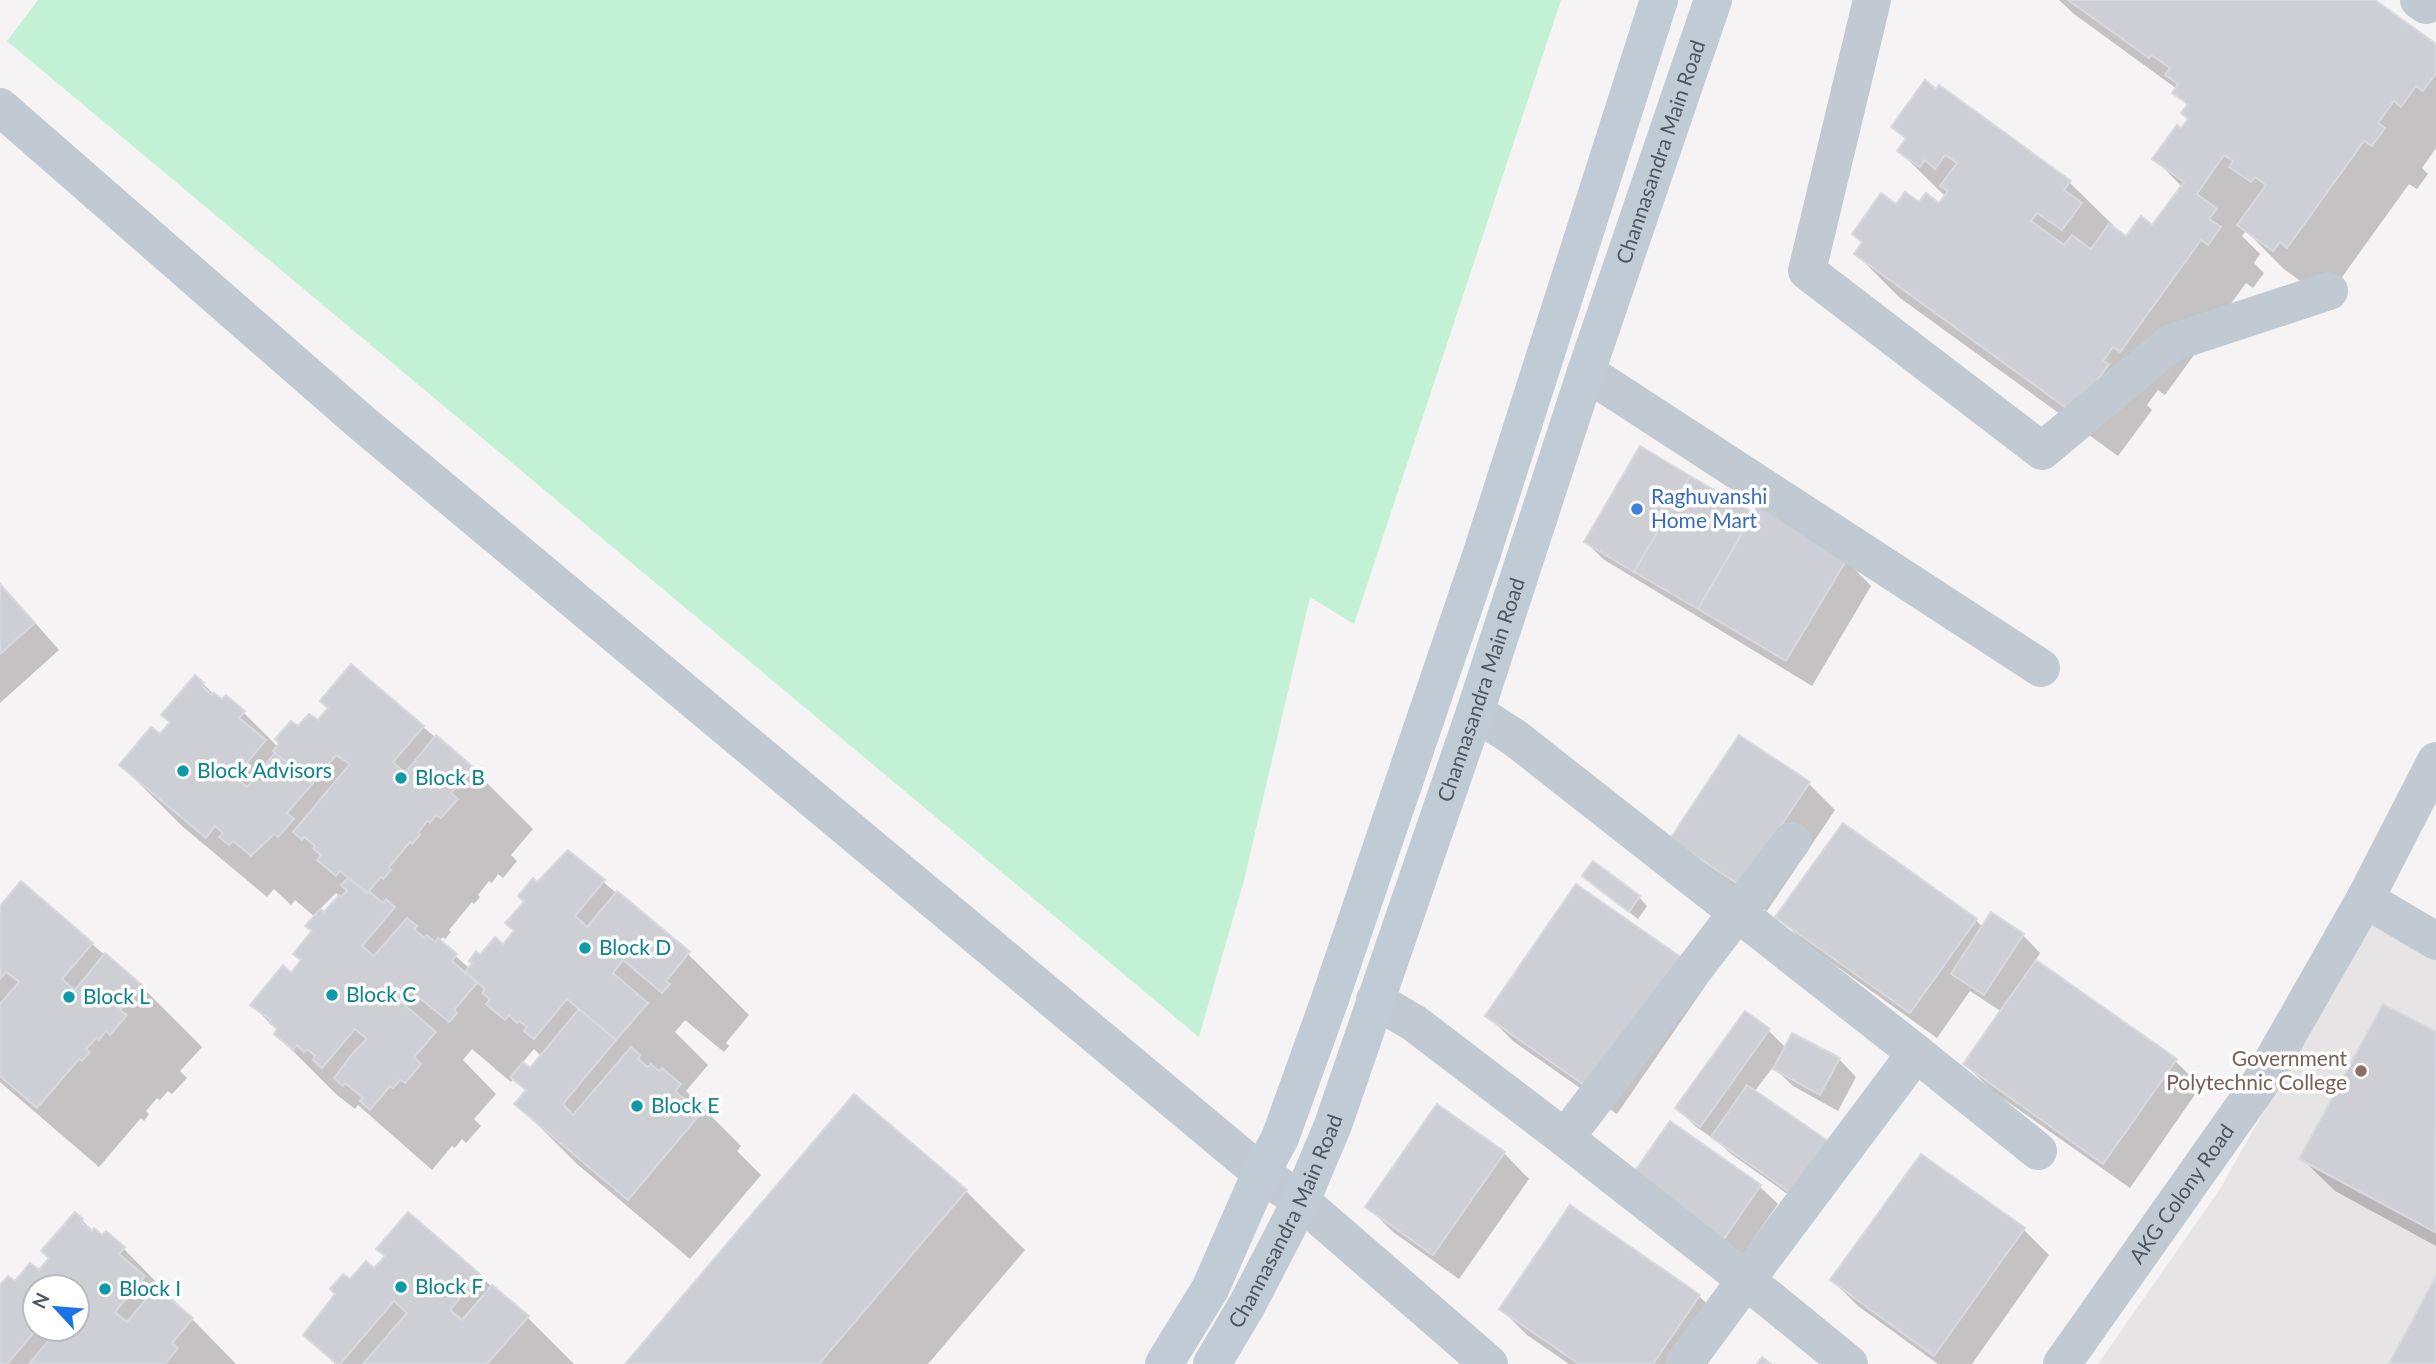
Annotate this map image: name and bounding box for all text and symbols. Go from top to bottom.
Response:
street label: Channasandra Main Road [1610,36,1709,267]
place label: Raghuvanshi Home Mart [1651,483,1767,532]
marker: Raghuvanshi Home Mart [1629,501,1645,517]
street label: Channasandra Main Road [1431,574,1529,805]
place label: Block Advisors [197,757,332,782]
marker: Block Advisors [175,763,191,779]
place label: Block B [415,764,485,789]
marker: Block B [393,770,409,786]
place label: Block D [599,934,671,959]
marker: Block D [577,940,593,956]
place label: Block C [346,981,416,1006]
place label: Block L [83,983,150,1008]
marker: Block C [324,987,340,1003]
marker: Block L [61,989,77,1005]
place label: Government Polytechnic College [2166,1045,2347,1094]
marker: Government Polytechnic College [2353,1063,2369,1079]
place label: Block E [651,1092,719,1117]
marker: Block E [629,1098,645,1114]
street label: Channasandra Main Road [1222,1111,1347,1332]
street label: AKG Colony Road [2123,1119,2238,1268]
north arrow [21,1273,91,1343]
place label: Block F [415,1273,483,1298]
place label: Block I [119,1275,181,1300]
marker: Block F [393,1279,409,1295]
marker: Block I [97,1281,113,1297]
text: N [27,1289,54,1312]

